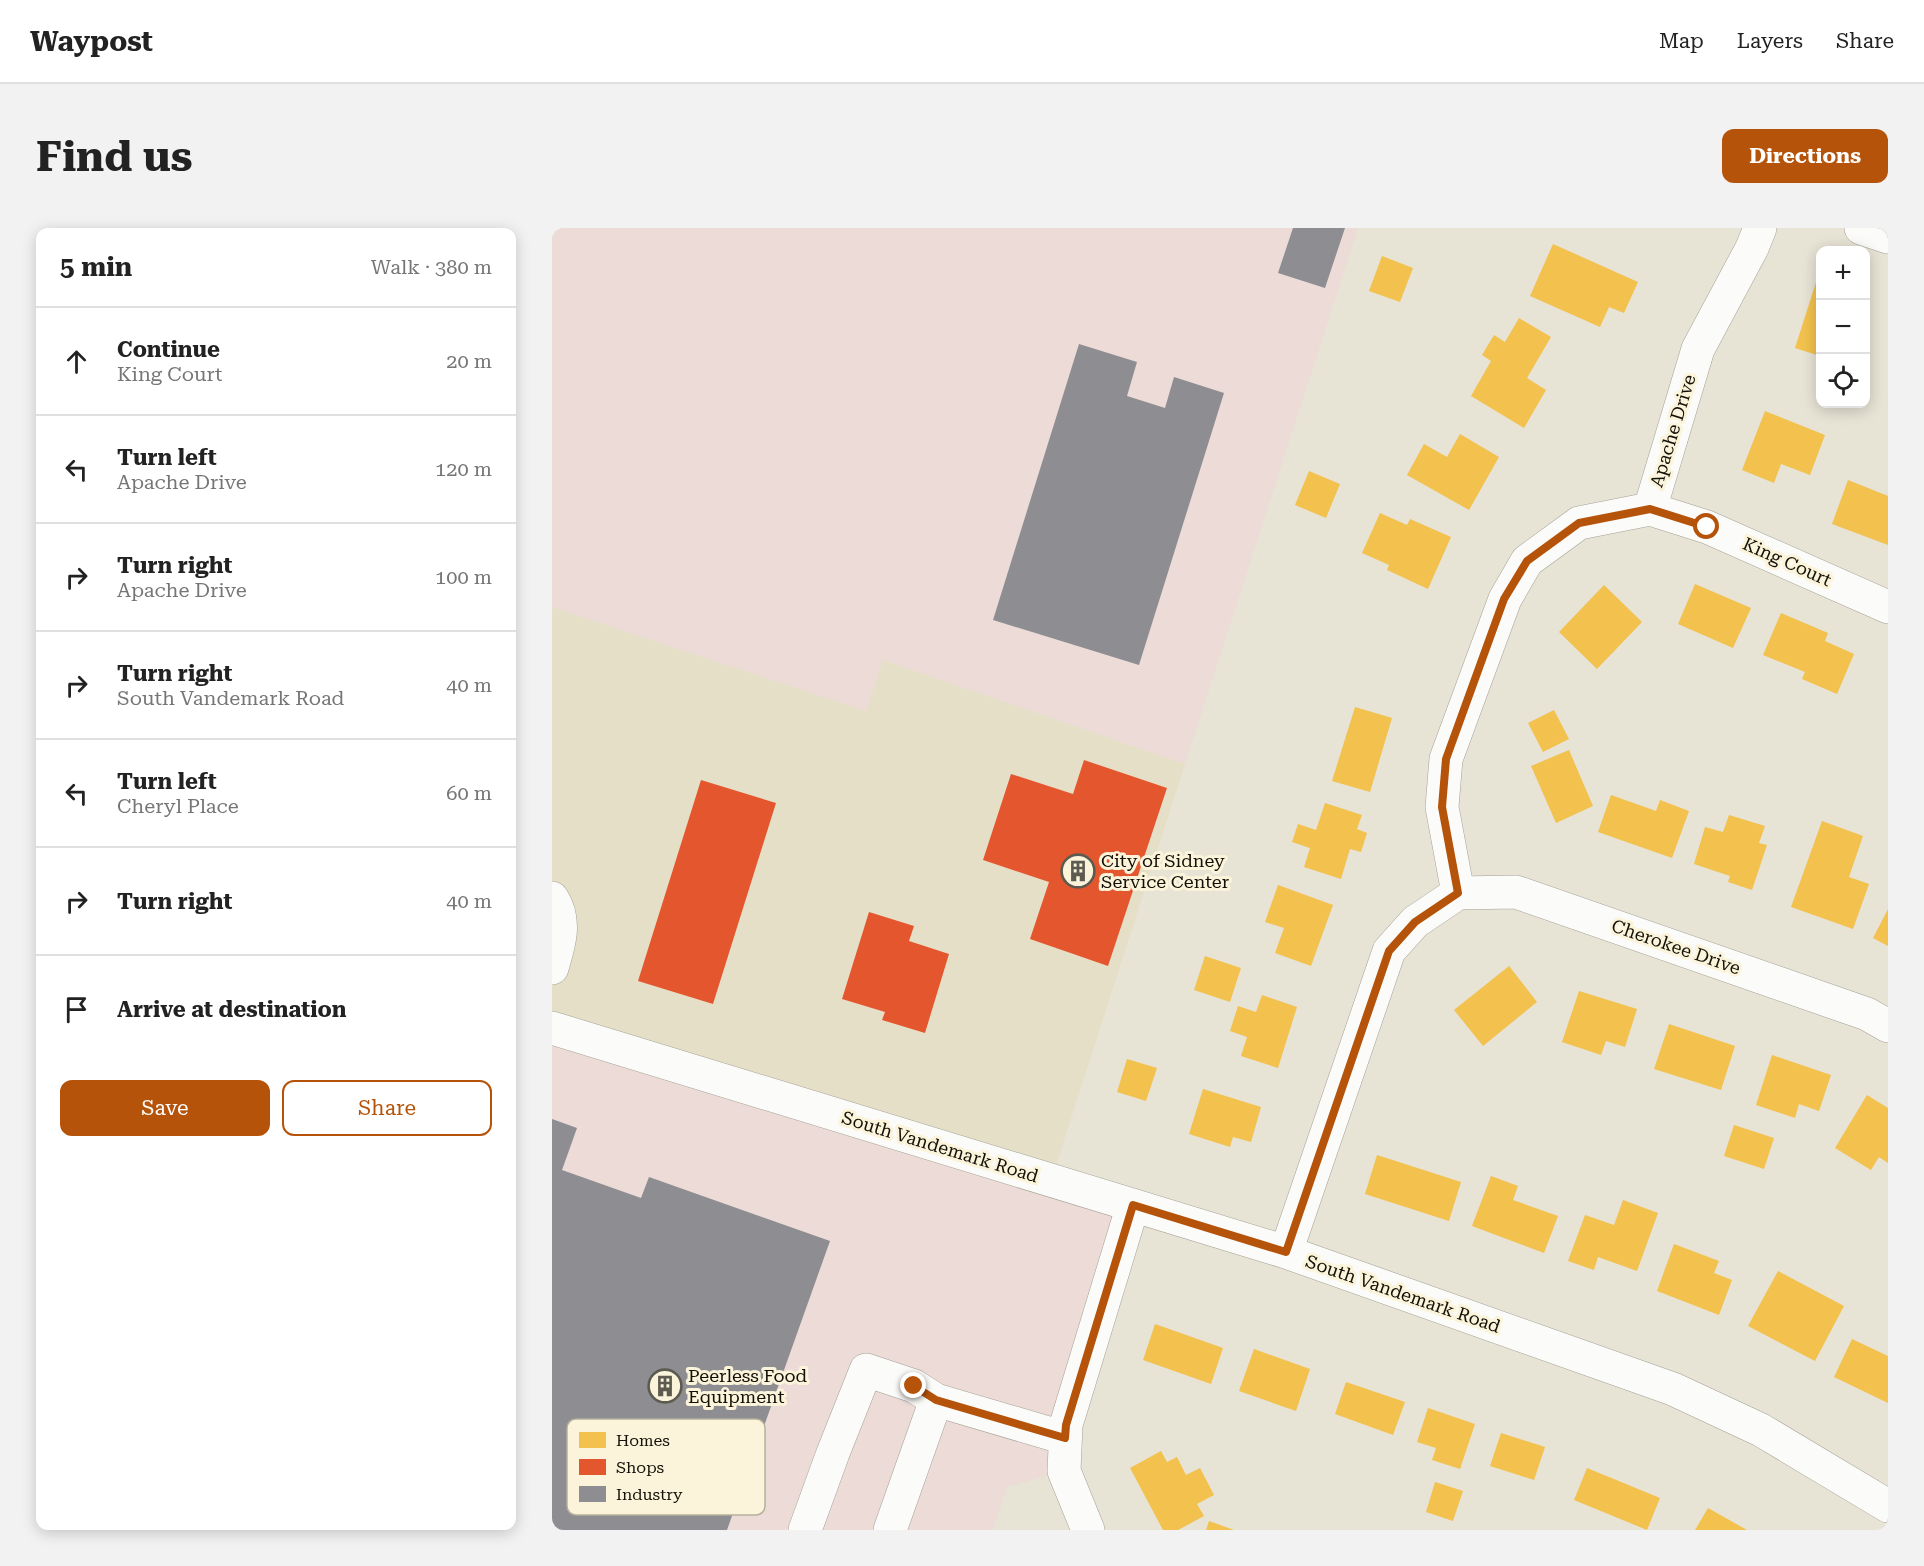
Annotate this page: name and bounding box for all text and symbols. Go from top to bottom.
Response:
text: Waypost [30,25,153,58]
text: Map [1659,29,1704,53]
text: Layers [1737,29,1803,53]
text: Share [1836,29,1894,53]
button: Directions [1722,129,1888,183]
text: Find us [36,132,193,181]
map controls [1816,246,1870,408]
button: + [1816,246,1870,300]
text: 5 min [60,252,132,282]
text: Walk · 380 m [371,255,492,279]
button: − [1816,300,1870,354]
text: Continue [117,337,220,362]
icon: ahead [60,345,93,378]
text: 20 m [446,349,492,373]
button: locate [1816,354,1870,408]
text: King Court [117,362,222,386]
street label: Apache Drive [1645,372,1700,490]
text: Turn left [117,445,217,470]
icon: left [60,453,93,486]
text: 120 m [435,457,492,481]
text: Apache Drive [117,470,247,494]
route start [1693,513,1719,539]
street label: King Court [1740,533,1835,591]
text: Turn right [117,553,232,578]
icon: right [60,561,93,594]
text: 100 m [435,565,492,589]
text: Apache Drive [117,578,247,602]
text: Turn right [117,661,232,686]
icon: right [60,669,93,702]
text: 40 m [446,673,492,697]
text: South Vandemark Road [117,686,344,710]
text: Turn left [117,769,217,794]
icon: left [60,777,93,810]
text: 60 m [446,781,492,805]
text: Cheryl Place [117,794,239,818]
place label: City of Sidney Service Center [1101,850,1229,892]
building icon: City of Sidney Service Center [1060,853,1096,889]
icon: right [60,885,93,918]
text: Turn right [117,889,232,914]
text: 40 m [446,889,492,913]
street label: Cherokee Drive [1609,915,1743,978]
icon: arrive [60,993,93,1026]
text: Arrive at destination [117,997,346,1022]
button: Save [60,1080,270,1136]
button: Share [282,1080,492,1136]
street label: South Vandemark Road [839,1107,1041,1187]
street label: South Vandemark Road [1303,1250,1504,1337]
place label: Peerless Food Equipment [688,1365,808,1407]
building icon: Peerless Food Equipment [647,1368,683,1404]
route end [900,1372,926,1398]
legend [567,1419,765,1515]
text: Homes [616,1431,670,1450]
text: Shops [616,1458,665,1477]
text: Industry [616,1485,683,1504]

